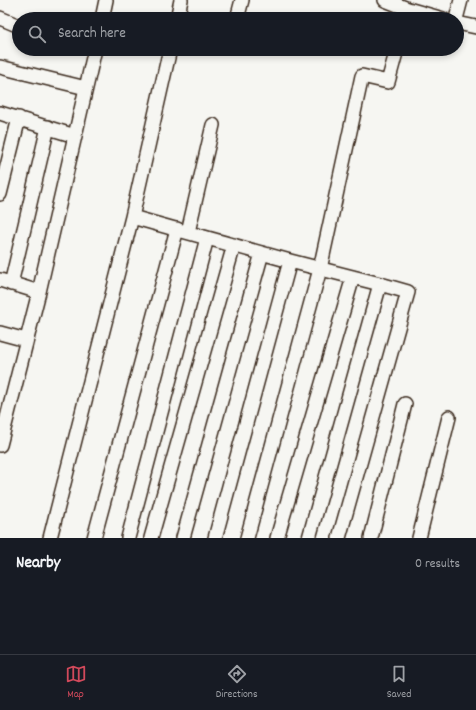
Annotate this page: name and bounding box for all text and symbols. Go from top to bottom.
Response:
search box [12,12,464,56]
icon: search [26,23,48,45]
text: Search here [58,23,126,45]
text: Nearby [16,552,60,576]
text: 0 results [415,555,460,574]
tab: Map [65,663,87,703]
tab: Directions [216,663,258,703]
tab: Saved [387,663,411,703]

